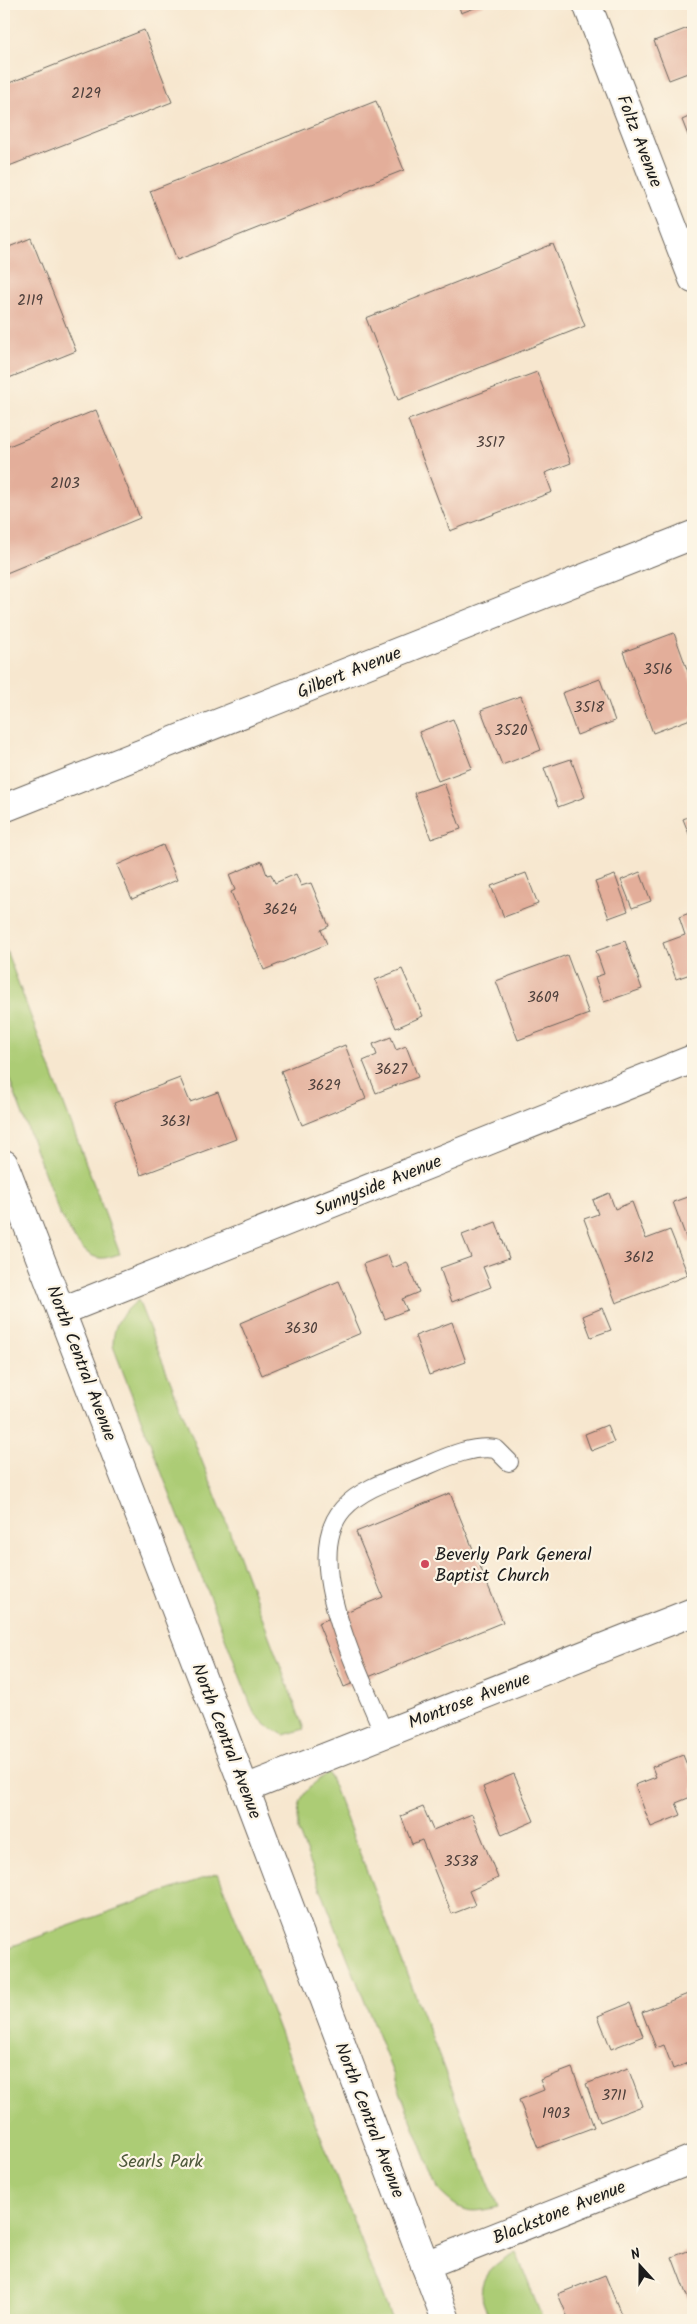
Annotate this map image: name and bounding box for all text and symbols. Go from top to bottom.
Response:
house number: 2129 [71,82,101,106]
street label: Foltz Avenue [608,91,670,192]
house number: 2119 [17,289,43,313]
house number: 3517 [476,431,505,455]
house number: 2103 [50,472,80,496]
street label: Gilbert Avenue [293,639,406,708]
house number: 3516 [643,658,673,682]
house number: 3518 [574,696,605,720]
house number: 3520 [495,719,528,743]
house number: 3624 [263,898,297,922]
house number: 3609 [527,986,560,1010]
house number: 3627 [375,1058,408,1082]
house number: 3629 [308,1074,341,1098]
house number: 3631 [160,1110,190,1134]
street label: Sunnyside Avenue [311,1148,447,1225]
house number: 3612 [624,1246,654,1270]
street label: North Central Avenue [38,1282,124,1446]
house number: 3630 [285,1317,318,1341]
place label: Beverly Park General Baptist Church [435,1541,592,1591]
marker: Beverly Park General Baptist Church [419,1558,431,1570]
street label: North Central Avenue [183,1660,269,1824]
street label: Montrose Avenue [404,1665,535,1738]
house number: 3538 [444,1850,479,1874]
street label: North Central Avenue [326,2039,412,2203]
house number: 3711 [602,2084,627,2108]
house number: 1903 [542,2102,570,2126]
park label: Searls Park [119,2148,204,2177]
street label: Blackstone Avenue [489,2173,631,2253]
north arrow [614,2242,664,2292]
text: N [628,2243,644,2267]

